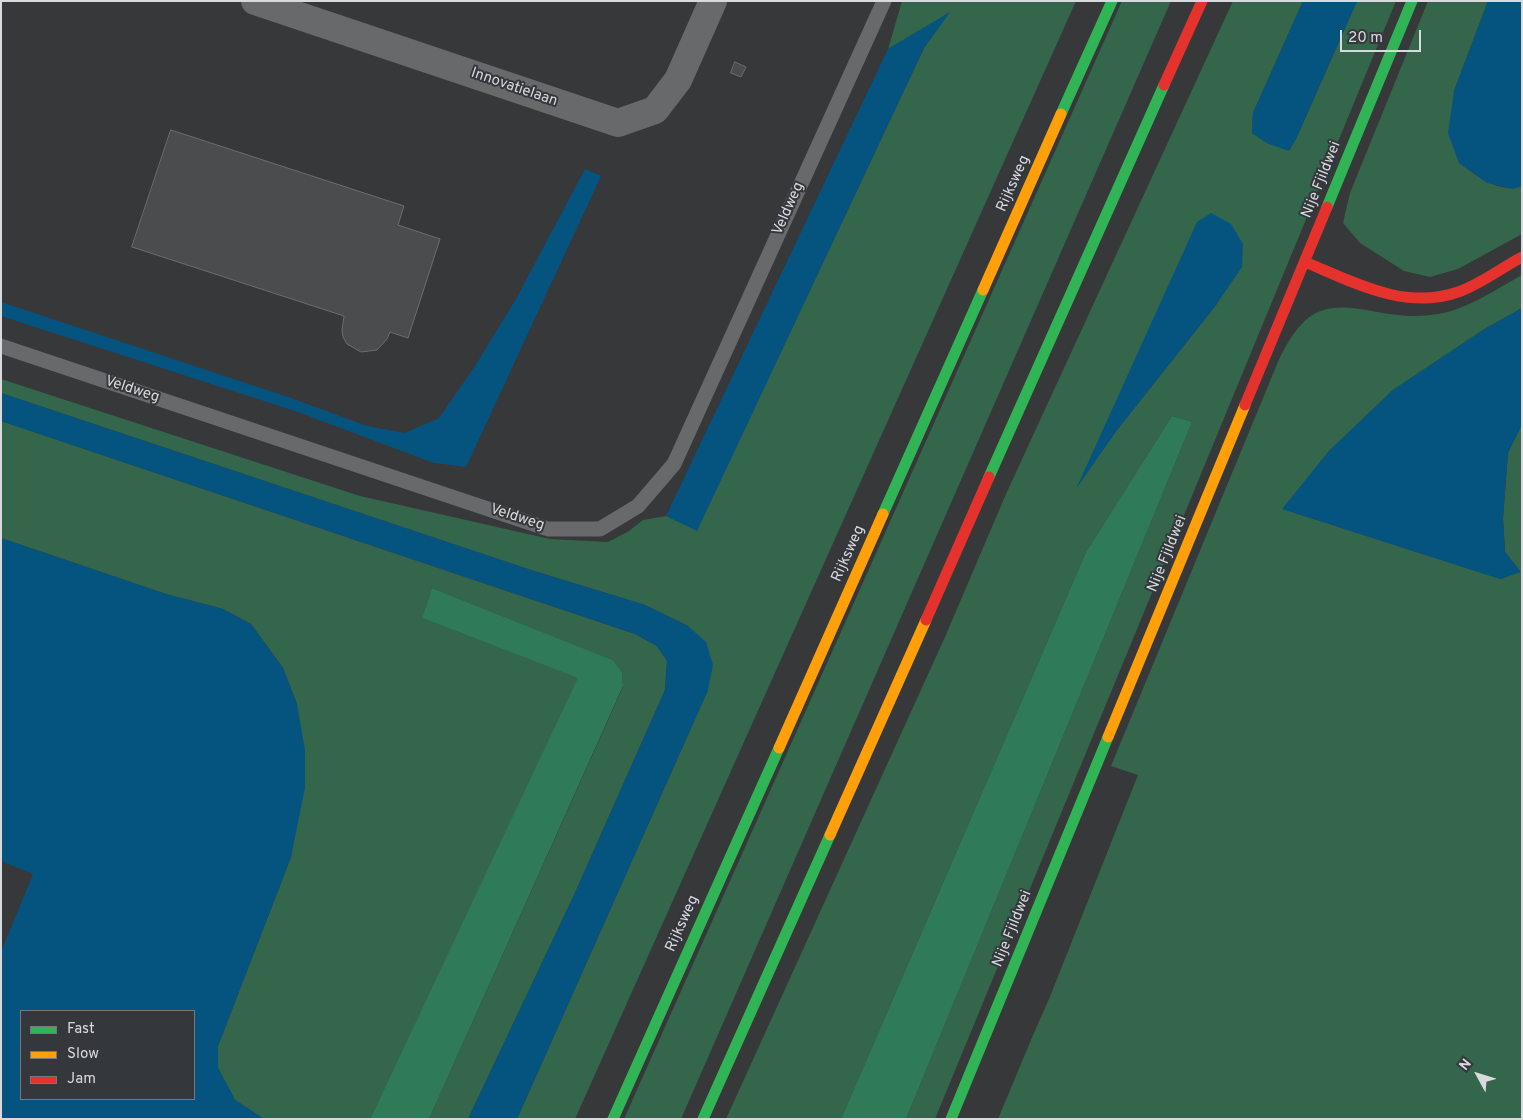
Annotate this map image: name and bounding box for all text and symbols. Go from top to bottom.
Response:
scale bar [1343,20,1424,52]
text: 20 m [1348,29,1383,48]
street label: Innovatielaan [468,65,560,111]
street label: Nije Fjildwei [1298,139,1346,221]
street label: Rijksweg [994,153,1034,215]
street label: Veldweg [769,180,809,238]
street label: Veldweg [103,373,161,407]
street label: Veldweg [488,501,546,535]
street label: Nije Fjildwei [1144,513,1192,595]
street label: Rijksweg [829,523,869,585]
street label: Nije Fjildwei [989,888,1037,970]
street label: Rijksweg [663,893,703,955]
legend [20,1010,195,1100]
text: Fast [67,1020,95,1039]
text: Slow [67,1045,99,1064]
north arrow [1453,1050,1503,1100]
text: N [1456,1056,1476,1075]
text: Jam [67,1070,96,1089]

